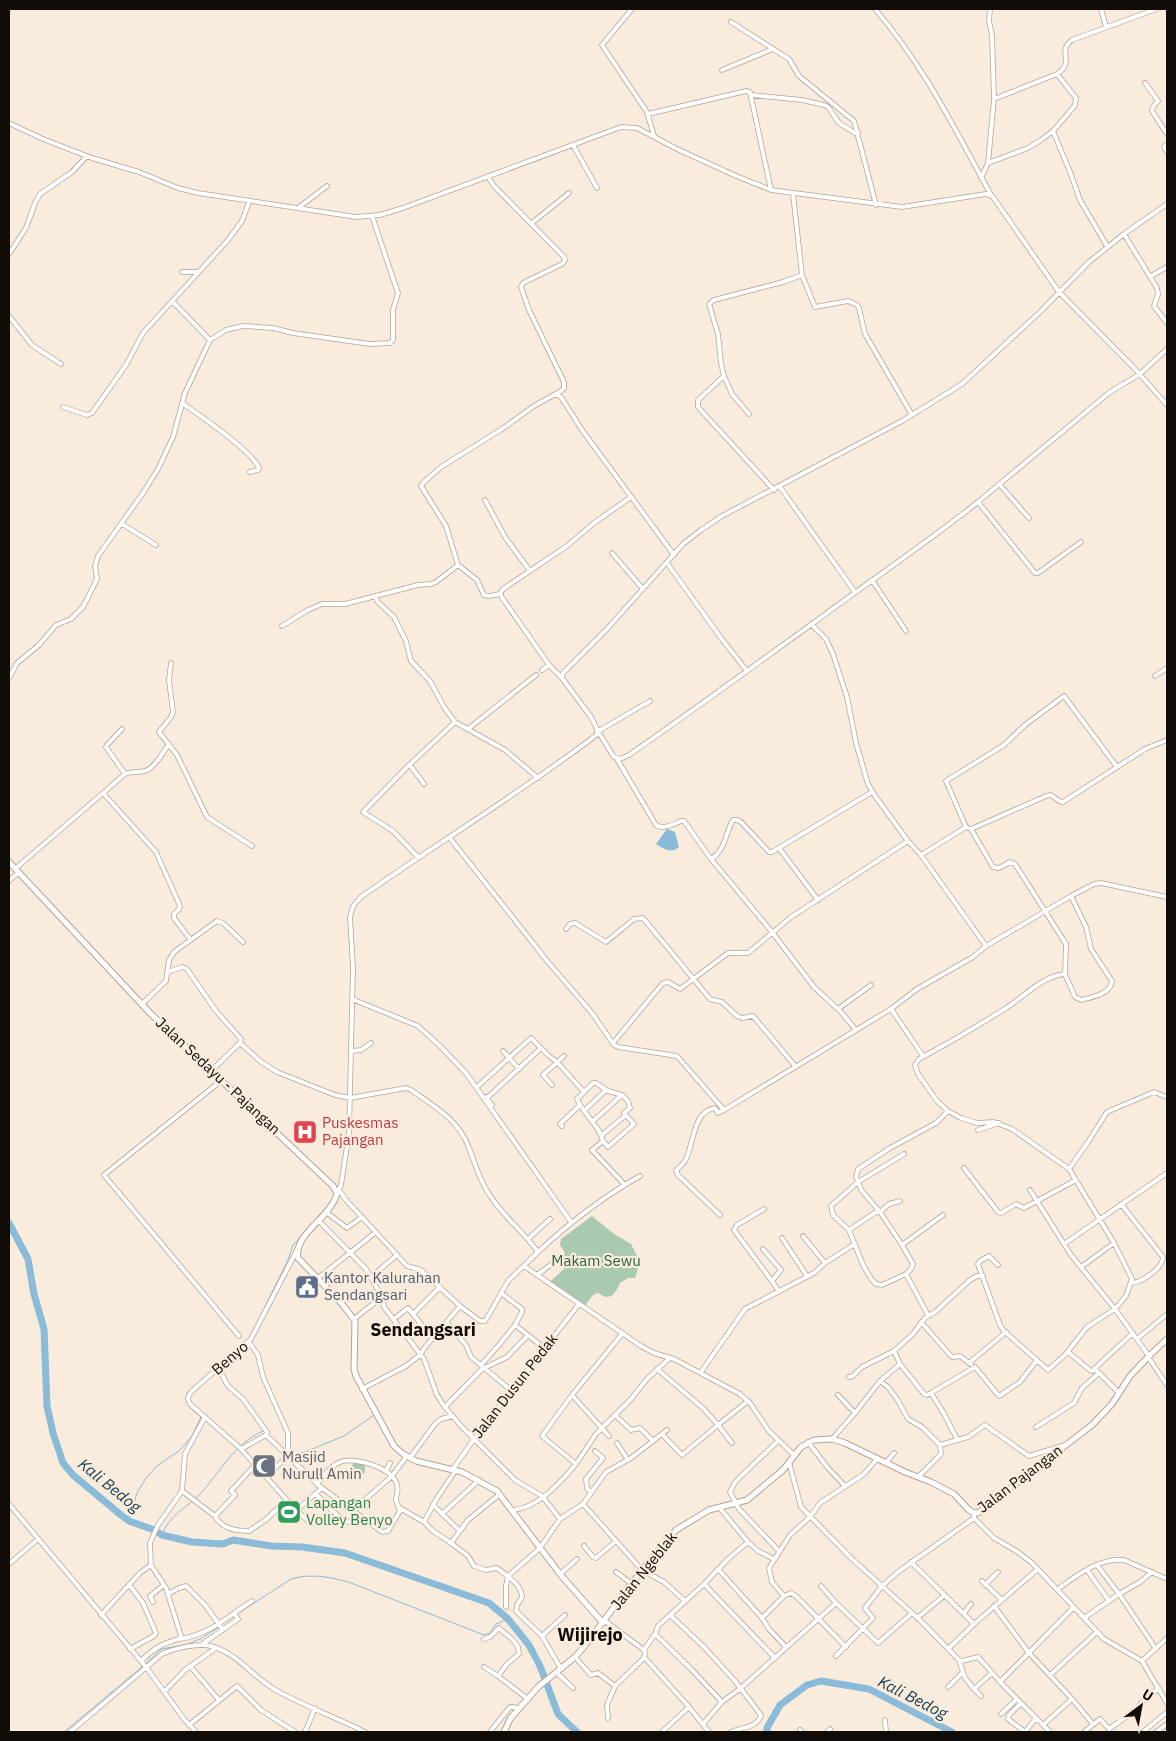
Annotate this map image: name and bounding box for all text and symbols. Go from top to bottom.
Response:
street label: Jalan Sedayu - Pajangan [152,1013,285,1139]
place label: Puskesmas Pajangan [322,1113,399,1149]
hospital icon: Puskesmas Pajangan [292,1119,318,1145]
park label: Makam Sewu [551,1251,641,1270]
place label: Kantor Kalurahan Sendangsari [324,1268,441,1304]
public building icon: Kantor Kalurahan Sendangsari [294,1274,320,1300]
district label: Sendangsari [370,1318,476,1341]
street label: Jalan Dusun Pedak [468,1329,562,1442]
street label: Benyo [207,1337,252,1379]
street label: Jalan Pajangan [973,1440,1066,1517]
place label: Masjid Nurull Amin [282,1447,362,1483]
mosque icon: Masjid Nurull Amin [251,1453,277,1479]
water label: Kali Bedog [75,1454,146,1517]
place label: Lapangan Volley Benyo [306,1493,393,1529]
sports icon: Lapangan Volley Benyo [276,1499,302,1525]
street label: Jalan Ngeblak [606,1528,681,1614]
district label: Wijirejo [557,1623,623,1646]
water label: Kali Bedog [875,1671,952,1723]
north arrow [1116,1681,1166,1731]
text: U [1139,1685,1157,1705]

